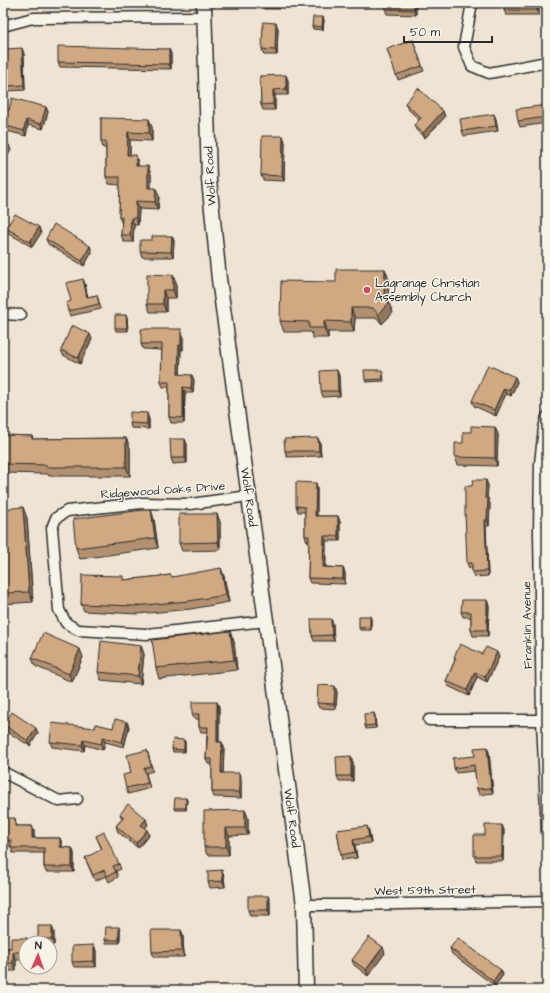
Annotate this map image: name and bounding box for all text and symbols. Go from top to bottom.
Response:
scale bar [404,18,492,44]
text: 50 m [410,24,441,41]
street label: Wolf Road [200,146,221,206]
place label: Lagrange Christian Assembly Church [375,275,479,307]
marker: Lagrange Christian Assembly Church [362,285,372,295]
street label: Wolf Road [236,466,261,528]
street label: Ridgewood Oaks Drive [100,478,226,504]
street label: Franklin Avenue [518,580,537,669]
street label: Wolf Road [279,787,304,849]
street label: West 59th Street [374,881,476,900]
north arrow [18,935,58,975]
text: N [35,938,42,953]

